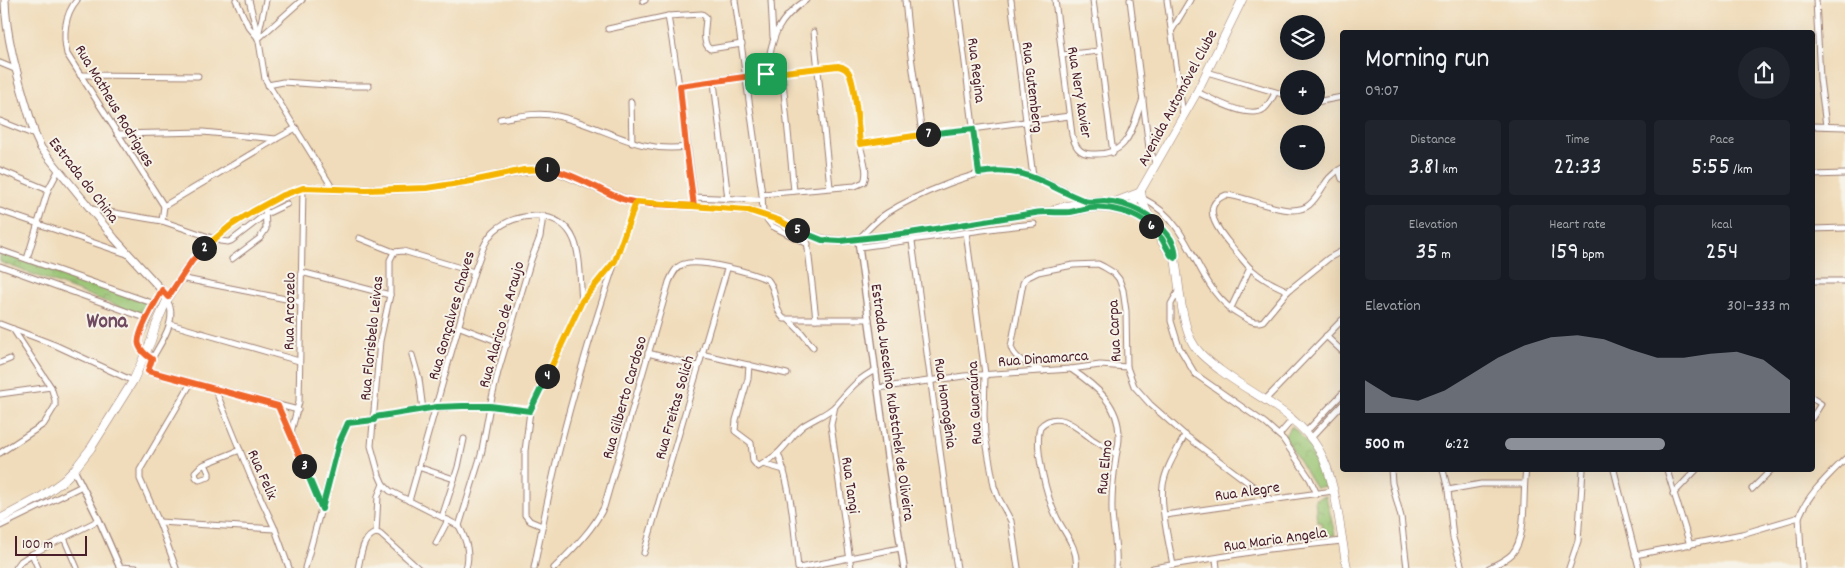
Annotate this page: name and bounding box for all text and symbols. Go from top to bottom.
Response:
map controls [1280,15,1325,170]
button: layers [1280,15,1325,60]
street label: Avenida Automóvel Clube [1132,26,1224,171]
street label: Rua Regina [960,36,991,105]
street label: Rua Gutemberg [1015,40,1049,134]
street label: Rua Matheus Rodrigues [68,41,160,172]
text: Morning run [1365,41,1489,81]
street label: Rua Nery Xavier [1060,45,1097,140]
button: share [1738,47,1790,99]
pin [745,53,787,95]
icon: arrive [752,60,780,88]
button: + [1280,70,1325,115]
text: 09:07 [1365,80,1399,103]
pin: 7 [916,122,940,146]
text: 7 [926,124,931,144]
button: − [1280,125,1325,170]
text: Distance [1410,130,1456,150]
text: Time [1566,130,1589,150]
text: Pace [1709,130,1734,150]
street label: Estrada do China [42,133,124,229]
text: 3.81 [1408,150,1439,186]
text: 22:33 [1553,150,1602,186]
text: 5:55 [1691,150,1730,186]
pin: 1 [534,156,560,182]
text: 1 [546,159,549,179]
text: km [1439,160,1458,180]
text: /km [1730,160,1753,180]
pin: 6 [1138,214,1164,238]
text: Elevation [1409,215,1458,235]
text: Heart rate [1549,215,1606,235]
text: kcal [1711,215,1732,235]
text: 6 [1148,216,1155,236]
pin: 5 [784,218,810,242]
text: 5 [794,220,801,240]
text: 35 [1415,235,1438,271]
text: 159 [1551,235,1579,271]
text: 254 [1705,235,1738,271]
pin: 2 [192,236,216,260]
text: 2 [201,238,208,258]
text: m [1438,245,1451,265]
text: bpm [1579,245,1604,265]
street label: Rua Gonçalves Chaves [423,248,482,383]
street label: Rua Alarico de Araujo [473,259,531,391]
street label: Rua Arcozelo [278,272,303,350]
street label: Rua Florisbelo Leivas [354,274,391,402]
street label: Estrada Juscelino Kubstchek de Oliveira [864,282,920,523]
text: Elevation [1365,295,1421,318]
text: 301–333 m [1727,295,1790,318]
street label: Rua Carpa [1102,299,1129,362]
district label: Wona [87,308,129,338]
street label: Rua Gilberto Cardoso [597,333,654,462]
street label: Rua Dinamarca [997,345,1090,374]
street label: Rua Freitas Solich [650,353,701,462]
street label: Rua Homogênia [927,357,962,450]
street label: Rua Guaraúna [962,360,989,445]
pin: 4 [534,364,560,388]
text: 4 [545,366,550,386]
text: 500 m [1365,433,1405,456]
text: 6:22 [1445,433,1469,456]
street label: Rua Elmo [1091,439,1120,496]
street label: Rua Felix [240,446,283,504]
pin: 3 [292,454,316,478]
street label: Rua Tangi [834,455,865,515]
text: 3 [301,456,308,476]
street label: Rua Alegre [1213,477,1281,508]
street label: Rua Maria Angela [1222,522,1329,559]
scale bar [15,533,88,556]
text: 100 m [22,535,53,555]

